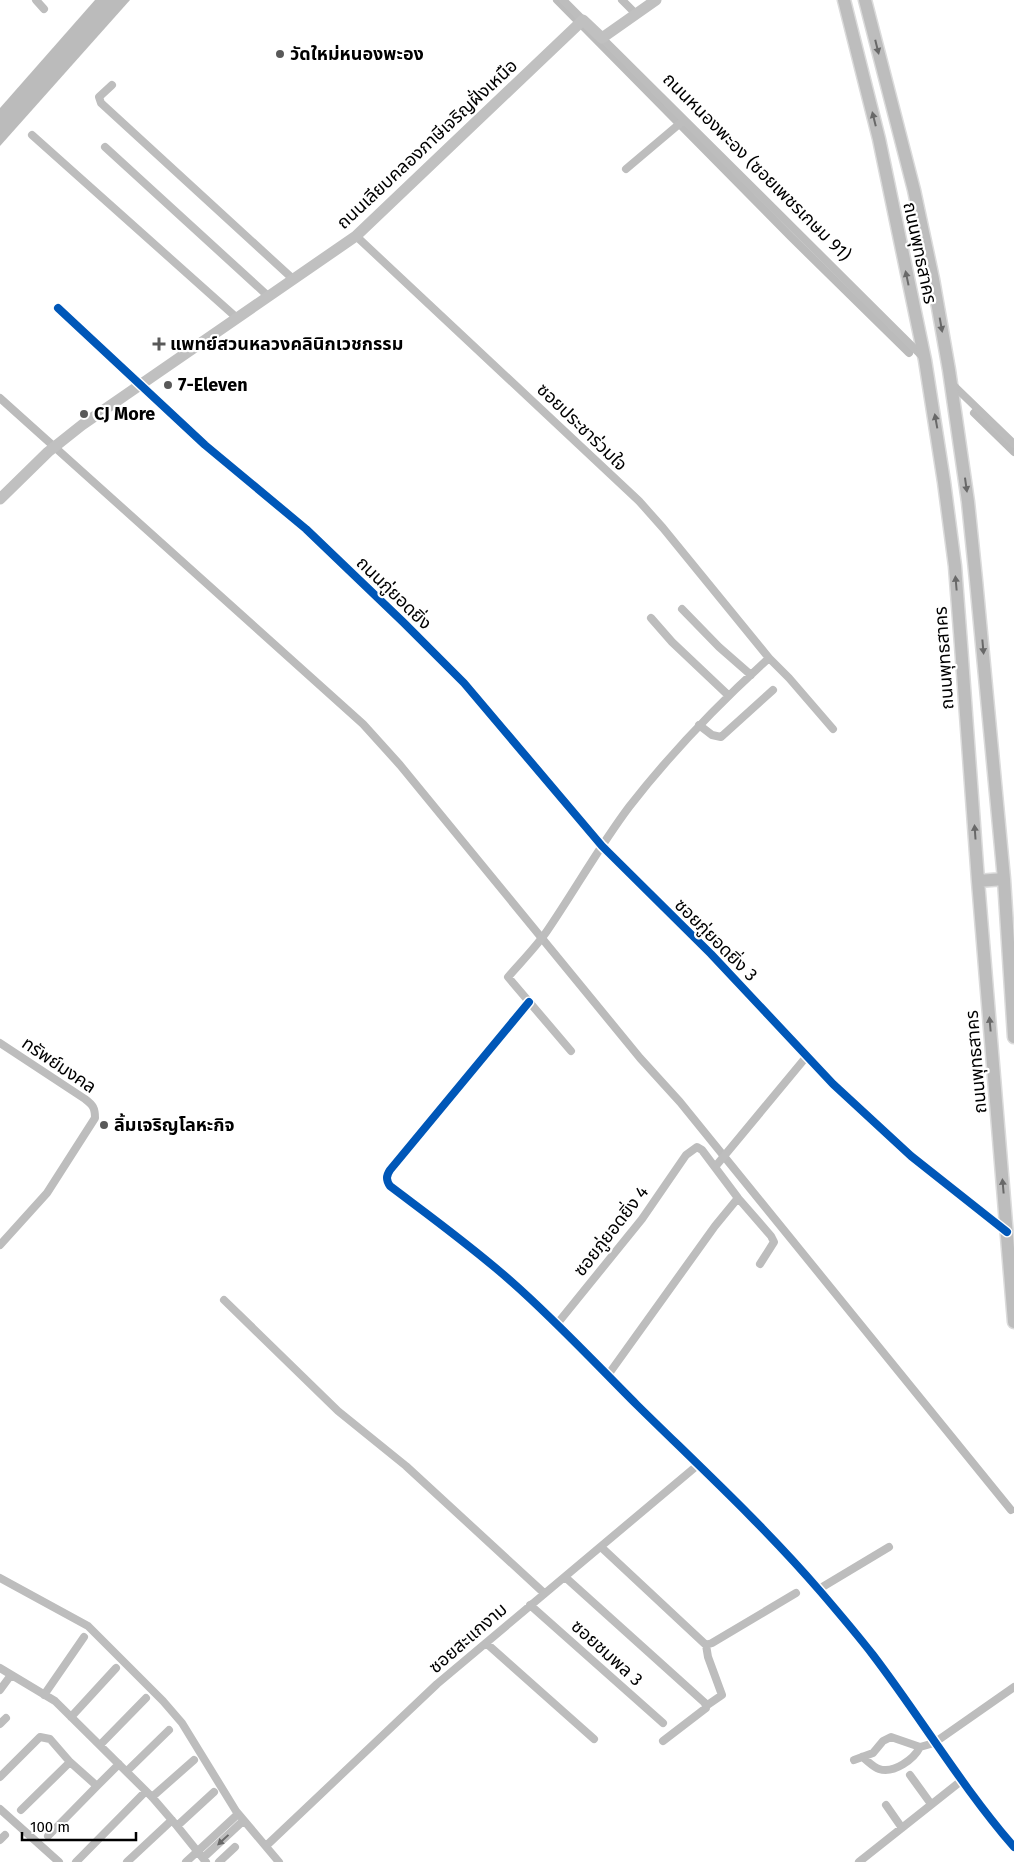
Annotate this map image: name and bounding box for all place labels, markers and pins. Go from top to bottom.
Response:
place label: วัดใหม่หนองพะอง [290,43,424,65]
marker: วัดใหม่หนองพะอง [274,48,286,60]
place label: แพทย์สวนหลวงคลินิกเวชกรรม [170,333,403,355]
marker: แพทย์สวนหลวงคลินิกเวชกรรม [152,337,166,351]
place label: 7-Eleven [178,374,248,396]
marker: 7-Eleven [162,379,174,391]
place label: CJ More [94,403,155,425]
marker: CJ More [78,408,90,420]
place label: ลิ้มเจริญโลหะกิจ [114,1113,235,1136]
marker: ลิ้มเจริญโลหะกิจ [98,1119,110,1131]

